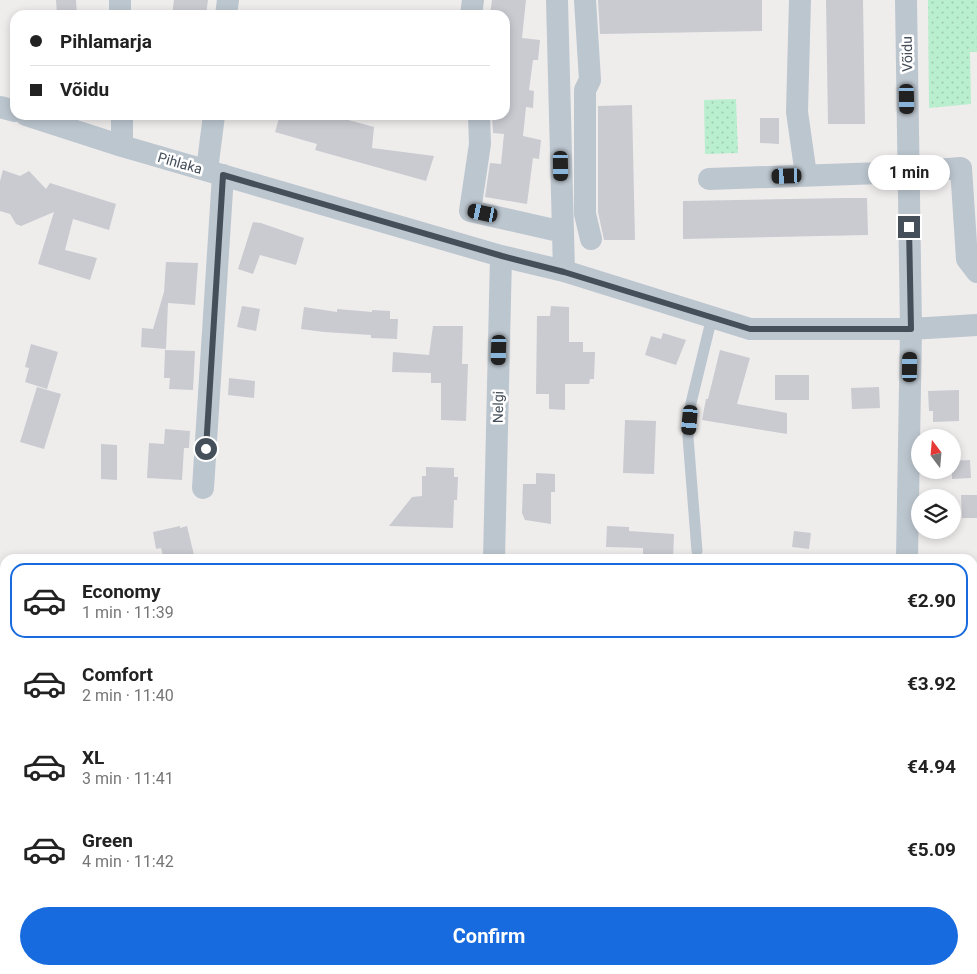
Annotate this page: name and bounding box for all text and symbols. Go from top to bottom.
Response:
text: Pihlamarja [60,30,152,53]
street label: Võidu [899,36,915,72]
text: Võidu [60,78,109,101]
car [899,84,914,114]
street label: Pihlaka [156,149,204,177]
car [553,151,568,181]
callout: 1 min [868,154,950,190]
text: 1 min [889,163,929,182]
car [771,168,802,184]
car [466,203,499,223]
route end [898,216,920,238]
car [490,335,507,365]
car [902,352,917,382]
street label: Nelgi [490,391,506,423]
car [681,404,698,436]
north arrow [911,429,961,479]
map controls [911,429,961,539]
route start [195,438,217,460]
button: layers [911,489,961,539]
icon: car [22,578,67,623]
text: Economy [82,580,161,603]
text: €2.90 [907,589,956,612]
text: 1 min · 11:39 [82,603,174,622]
icon: car [22,661,67,706]
text: Comfort [82,663,153,686]
text: €3.92 [907,672,956,695]
text: 2 min · 11:40 [82,686,174,705]
icon: car [22,744,67,789]
text: XL [82,746,104,769]
text: €4.94 [907,755,956,778]
text: 3 min · 11:41 [82,769,174,788]
icon: car [22,827,67,872]
text: Green [82,829,133,852]
text: €5.09 [907,838,956,861]
text: 4 min · 11:42 [82,852,174,871]
button: Confirm [20,907,958,965]

